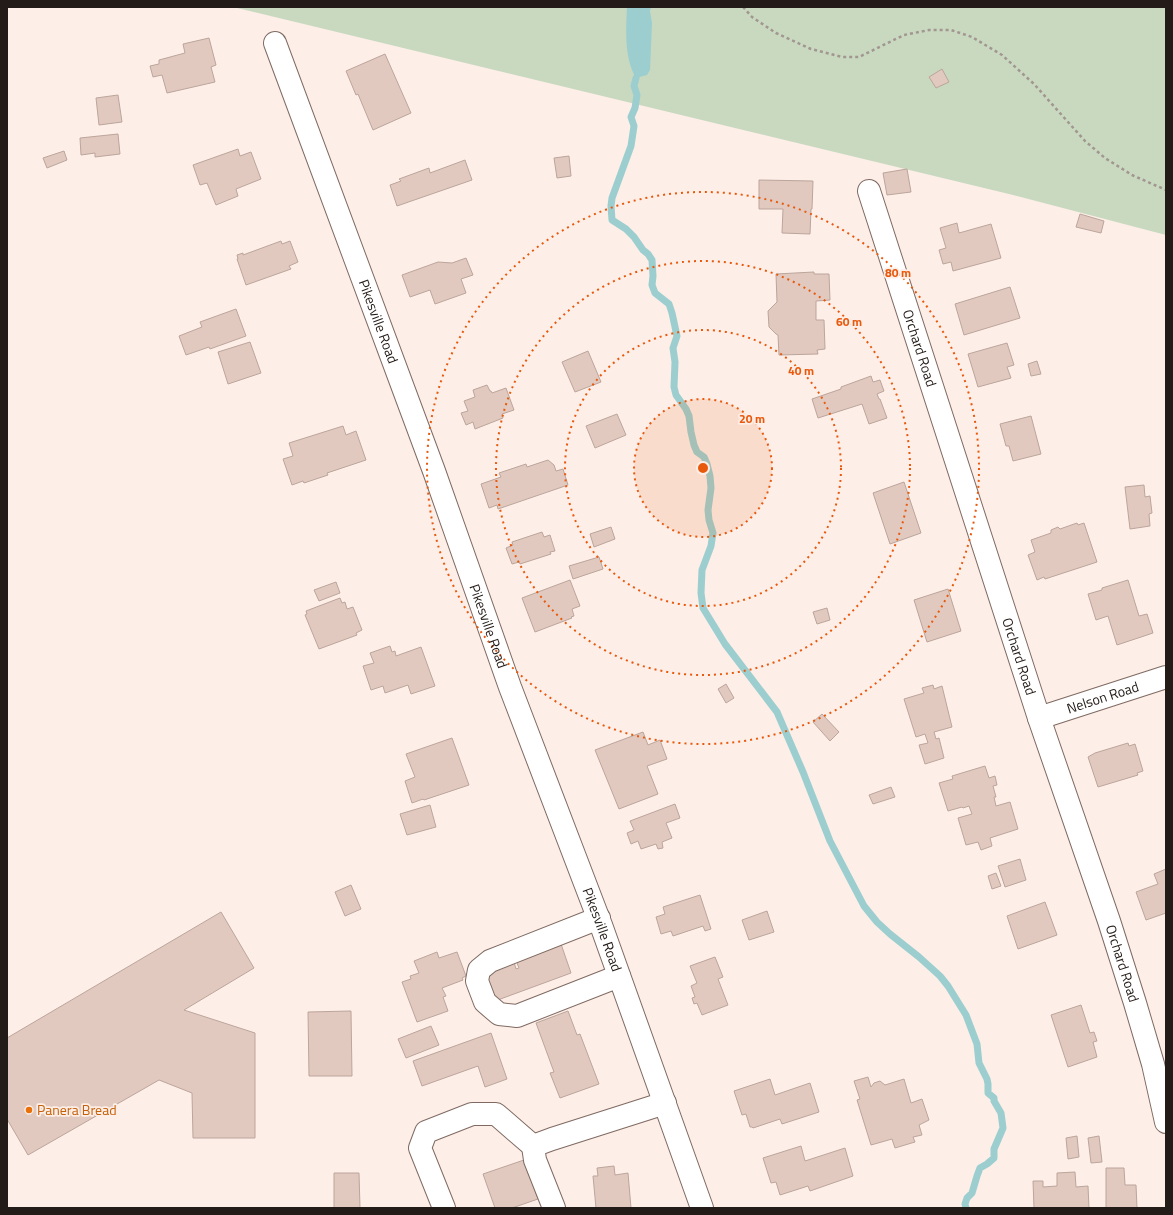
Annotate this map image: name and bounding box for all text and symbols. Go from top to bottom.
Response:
text: 80 m [885,263,911,282]
street label: Pikesville Road [354,276,404,366]
street label: Orchard Road [898,307,942,389]
text: 60 m [836,312,862,331]
text: 40 m [788,361,814,380]
text: 20 m [739,409,765,428]
centre of rings [696,461,710,475]
street label: Pikesville Road [465,581,514,671]
street label: Orchard Road [997,615,1042,698]
street label: Nelson Road [1064,675,1141,718]
street label: Pikesville Road [578,884,628,974]
street label: Orchard Road [1101,922,1145,1005]
place label: Panera Bread [37,1099,117,1120]
marker: Panera Bread [24,1105,34,1115]

